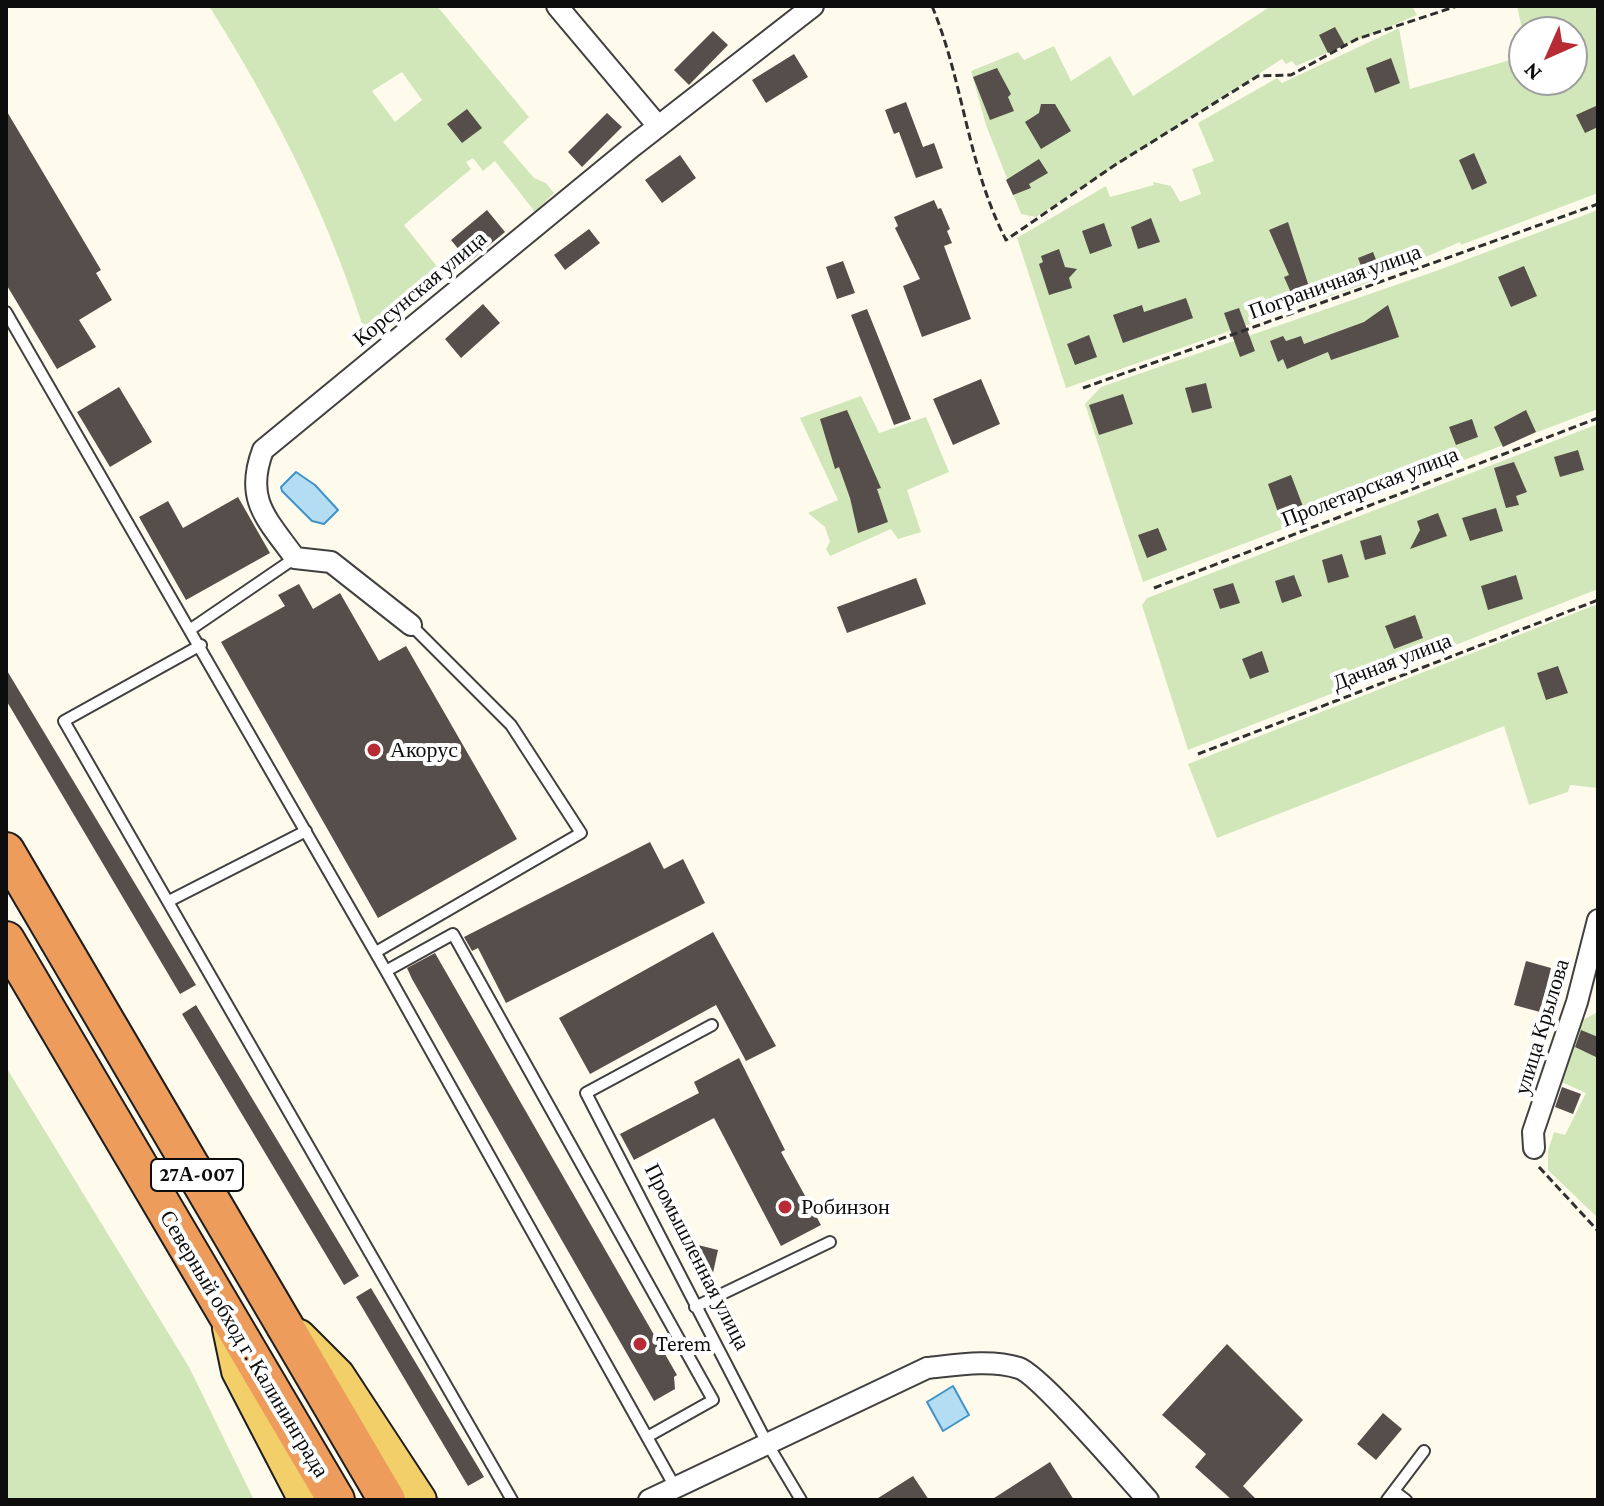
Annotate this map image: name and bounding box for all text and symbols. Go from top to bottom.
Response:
north arrow [1508,16,1588,96]
text: N [1518,58,1546,86]
street label: Корсунская улица [348,225,492,353]
street label: Пограничная улица [1245,239,1425,325]
street label: Пролетарская улица [1278,441,1462,533]
street label: Дачная улица [1329,627,1455,697]
place label: Акорус [390,737,458,763]
marker: Акорус [365,741,383,759]
street label: улица Крылова [1509,956,1575,1098]
road number: 27А-007 [151,1159,243,1191]
street label: Промышленная улица [639,1159,755,1355]
place label: Робинзон [801,1194,890,1220]
marker: Робинзон [776,1198,794,1216]
street label: Северный обход г. Калининграда [154,1206,334,1482]
place label: Terem [656,1331,711,1357]
marker: Terem [631,1335,649,1353]

